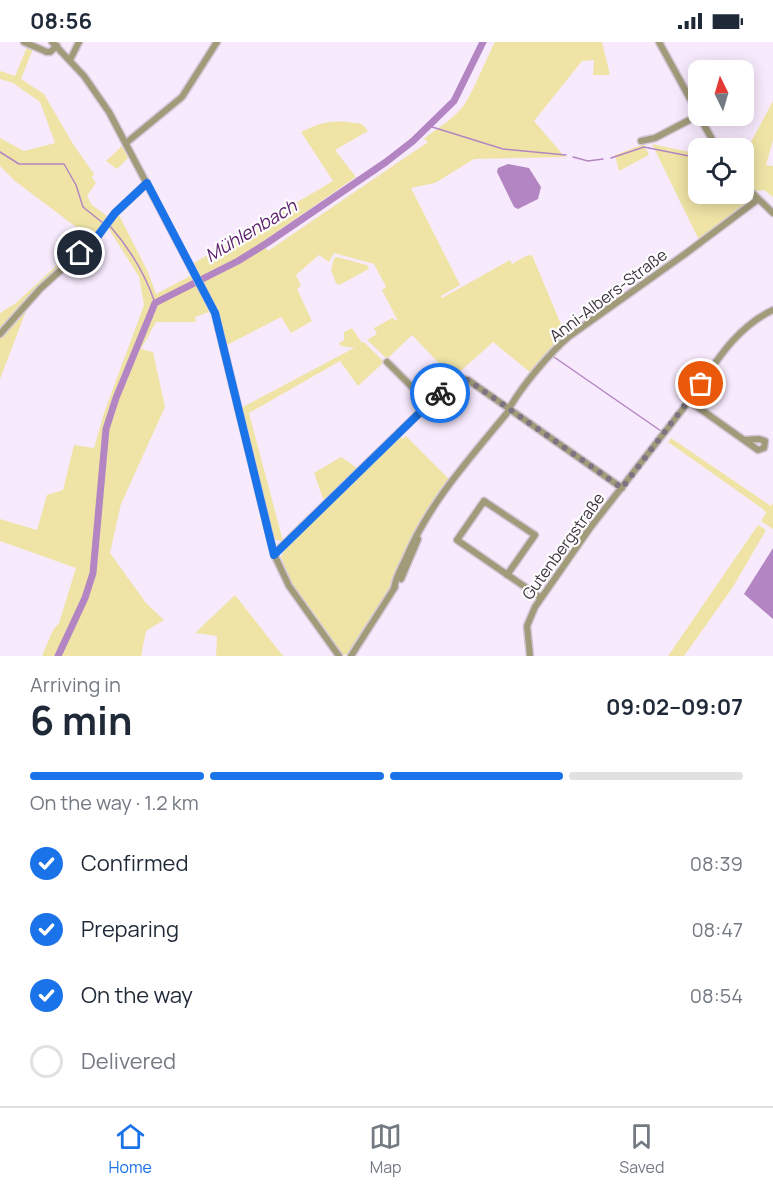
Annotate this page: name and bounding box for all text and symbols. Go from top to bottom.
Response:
text: 08:56 [30,6,92,36]
north arrow [688,60,754,126]
map controls [688,60,754,204]
button: locate [688,138,754,204]
water label: Mühlenbach [200,193,302,267]
pin [54,227,105,278]
icon: home [63,236,96,269]
street label: Anni-Albers-Straße [545,243,671,347]
pin [675,358,726,409]
courier [410,363,470,423]
icon: bag [684,367,717,400]
icon: bike [424,377,457,410]
street label: Gutenbergstraße [517,488,609,604]
text: Arriving in [30,671,121,698]
text: 09:02–09:07 [606,692,743,722]
text: 6 min [30,693,132,747]
text: On the way · 1.2 km [30,789,199,816]
icon: check [30,847,63,880]
text: Confirmed [81,848,189,878]
text: 08:39 [690,850,743,877]
icon: check [30,913,63,946]
text: Preparing [81,914,179,944]
text: 08:47 [691,916,743,943]
icon: check [30,979,63,1012]
text: On the way [81,980,193,1010]
text: 08:54 [690,982,743,1009]
text: Delivered [81,1046,176,1076]
tab: Home [109,1120,152,1178]
tab: Map [369,1120,402,1178]
tab: Saved [619,1120,664,1178]

